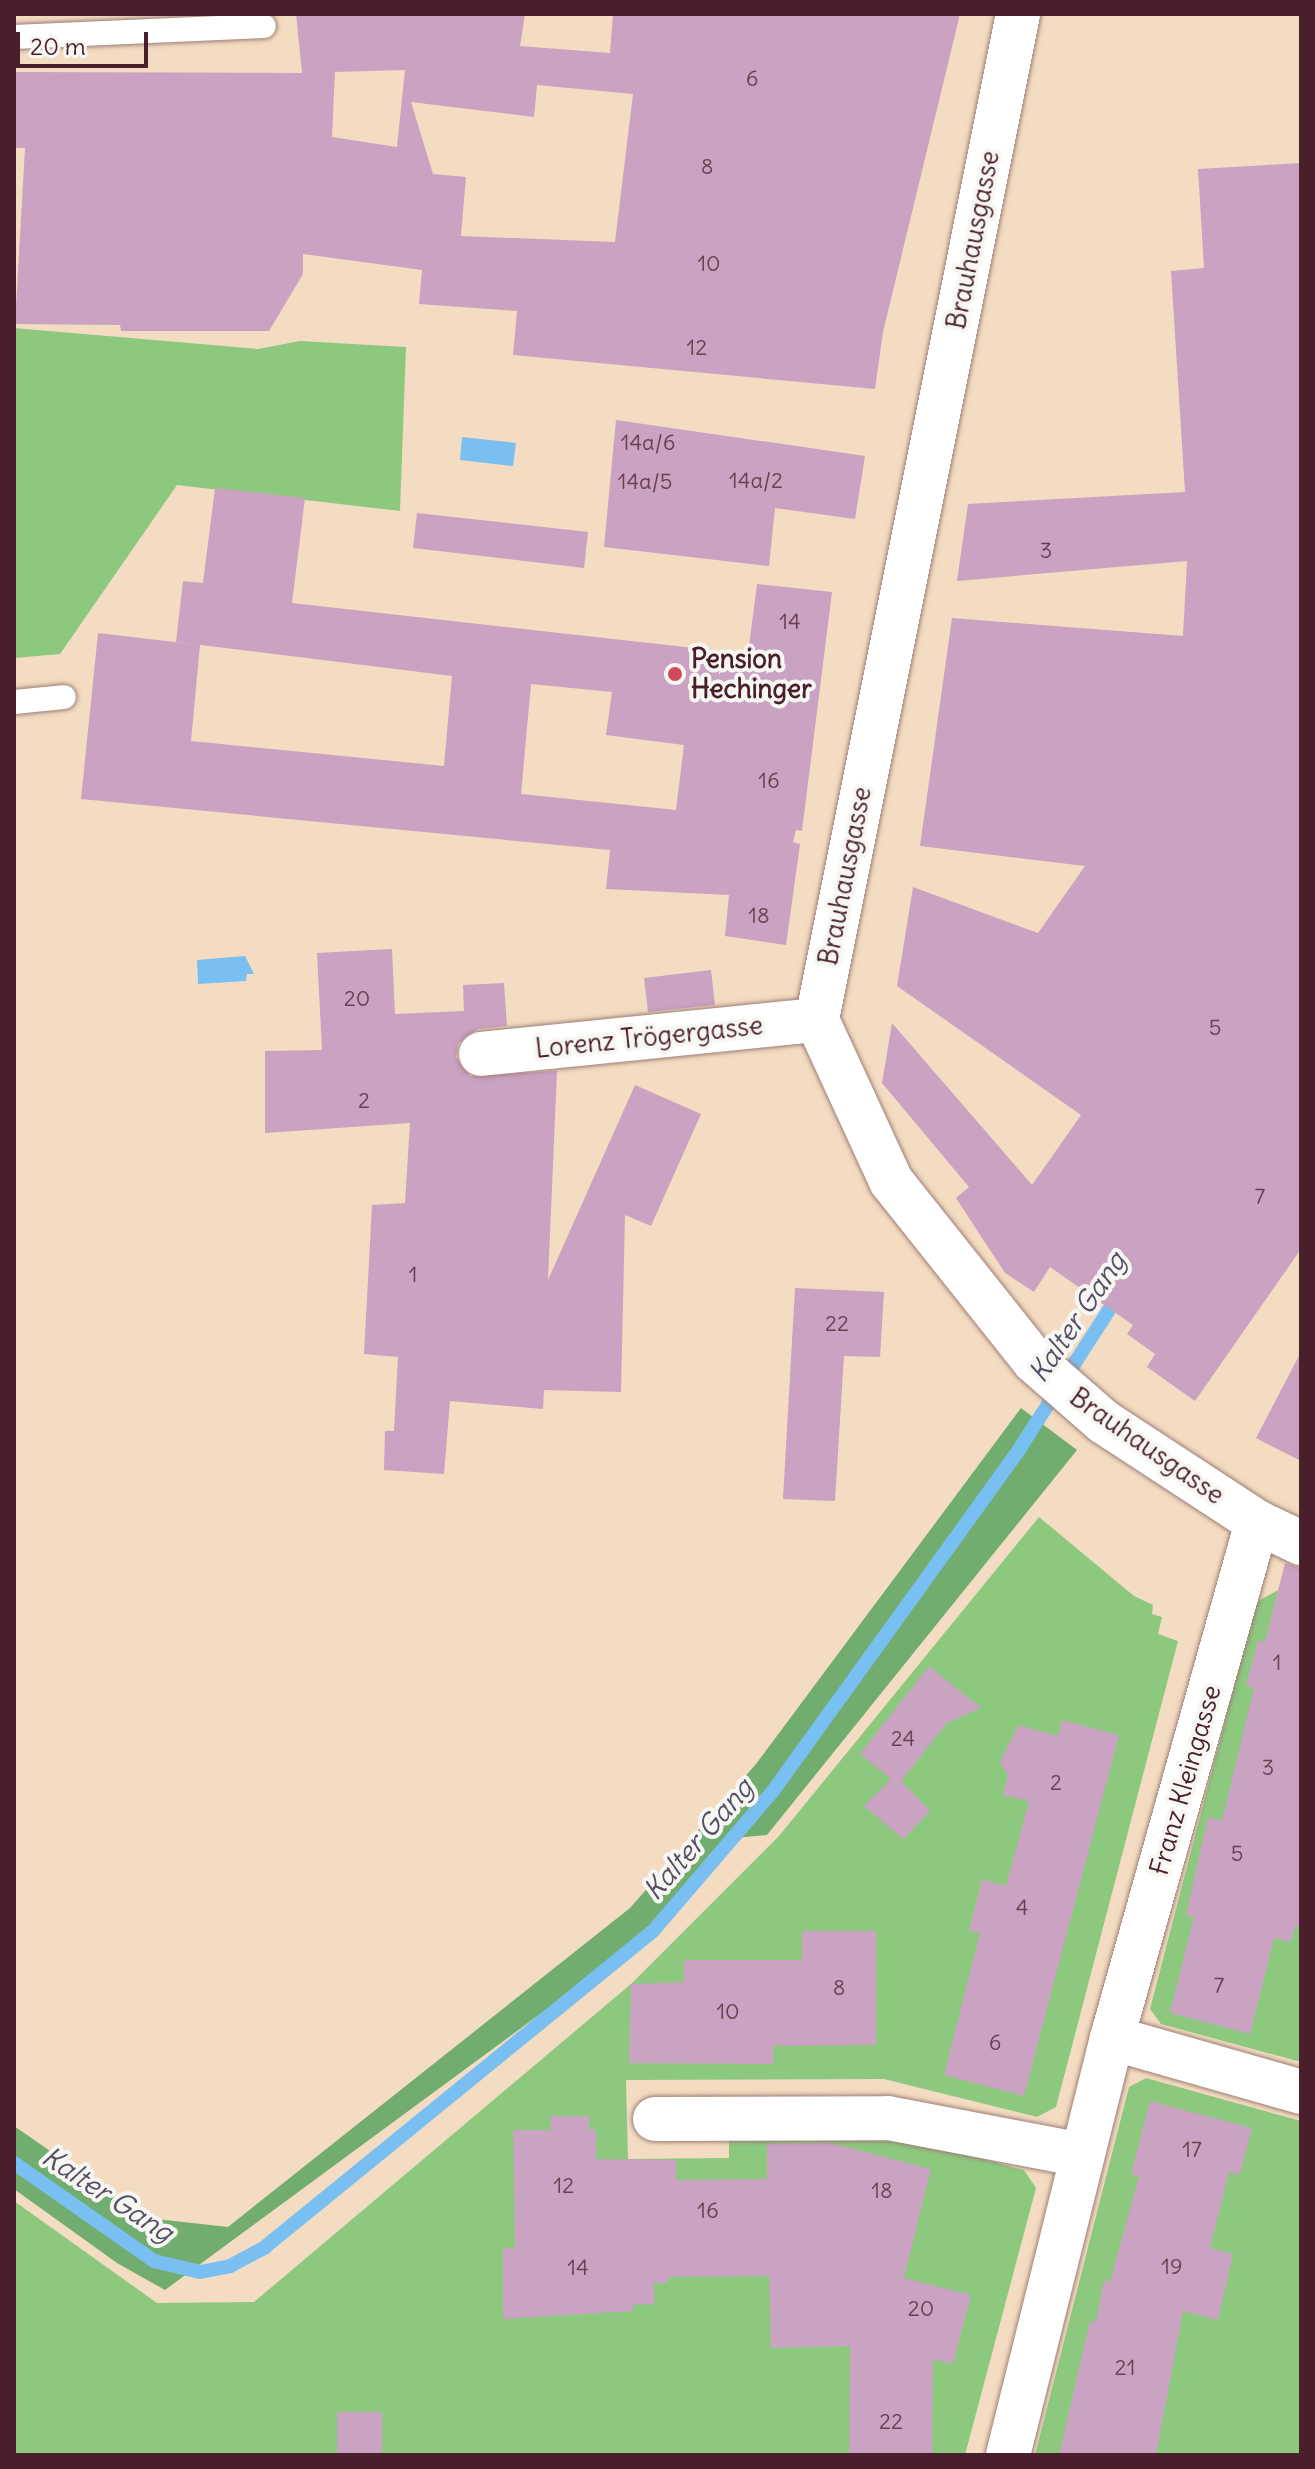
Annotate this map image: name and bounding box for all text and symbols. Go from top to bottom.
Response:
scale bar [20,16,152,66]
text: 20 m [30,31,86,61]
house number: 6 [746,66,758,92]
street label: Brauhausgasse [940,148,1006,332]
house number: 8 [701,154,713,180]
house number: 10 [697,251,721,277]
house number: 12 [687,335,707,361]
house number: 14a/6 [621,430,675,456]
house number: 14a/2 [729,468,783,494]
house number: 14a/5 [618,469,672,495]
house number: 3 [1040,538,1052,564]
house number: 14 [779,609,801,635]
place label: Pension Hechinger [691,643,812,704]
marker: Pension Hechinger [666,665,684,683]
house number: 16 [758,768,780,794]
street label: Brauhausgasse [812,784,878,968]
house number: 18 [748,903,770,929]
house number: 20 [344,986,370,1012]
street label: Lorenz Trögergasse [534,1010,764,1064]
house number: 5 [1209,1015,1221,1041]
house number: 2 [358,1088,370,1114]
house number: 7 [1255,1184,1265,1210]
water label: Kalter Gang [1021,1246,1133,1388]
house number: 1 [409,1262,417,1288]
house number: 22 [825,1311,849,1337]
street label: Brauhausgasse [1064,1381,1230,1511]
house number: 1 [1273,1650,1281,1676]
street label: Franz Kleingasse [1143,1681,1227,1879]
house number: 24 [891,1726,915,1752]
house number: 3 [1262,1755,1274,1781]
house number: 2 [1050,1770,1062,1796]
water label: Kalter Gang [636,1771,760,1907]
house number: 5 [1231,1841,1243,1867]
house number: 4 [1016,1895,1028,1921]
house number: 7 [1214,1973,1224,1999]
house number: 8 [833,1975,845,2001]
house number: 10 [716,1999,740,2025]
house number: 6 [989,2030,1001,2056]
house number: 17 [1182,2137,1202,2163]
water label: Kalter Gang [36,2139,180,2249]
house number: 12 [554,2173,574,2199]
house number: 18 [871,2178,893,2204]
house number: 16 [697,2198,719,2224]
house number: 19 [1161,2254,1183,2280]
house number: 14 [567,2255,589,2281]
house number: 20 [908,2296,934,2322]
house number: 21 [1115,2355,1135,2381]
house number: 22 [879,2409,903,2435]

